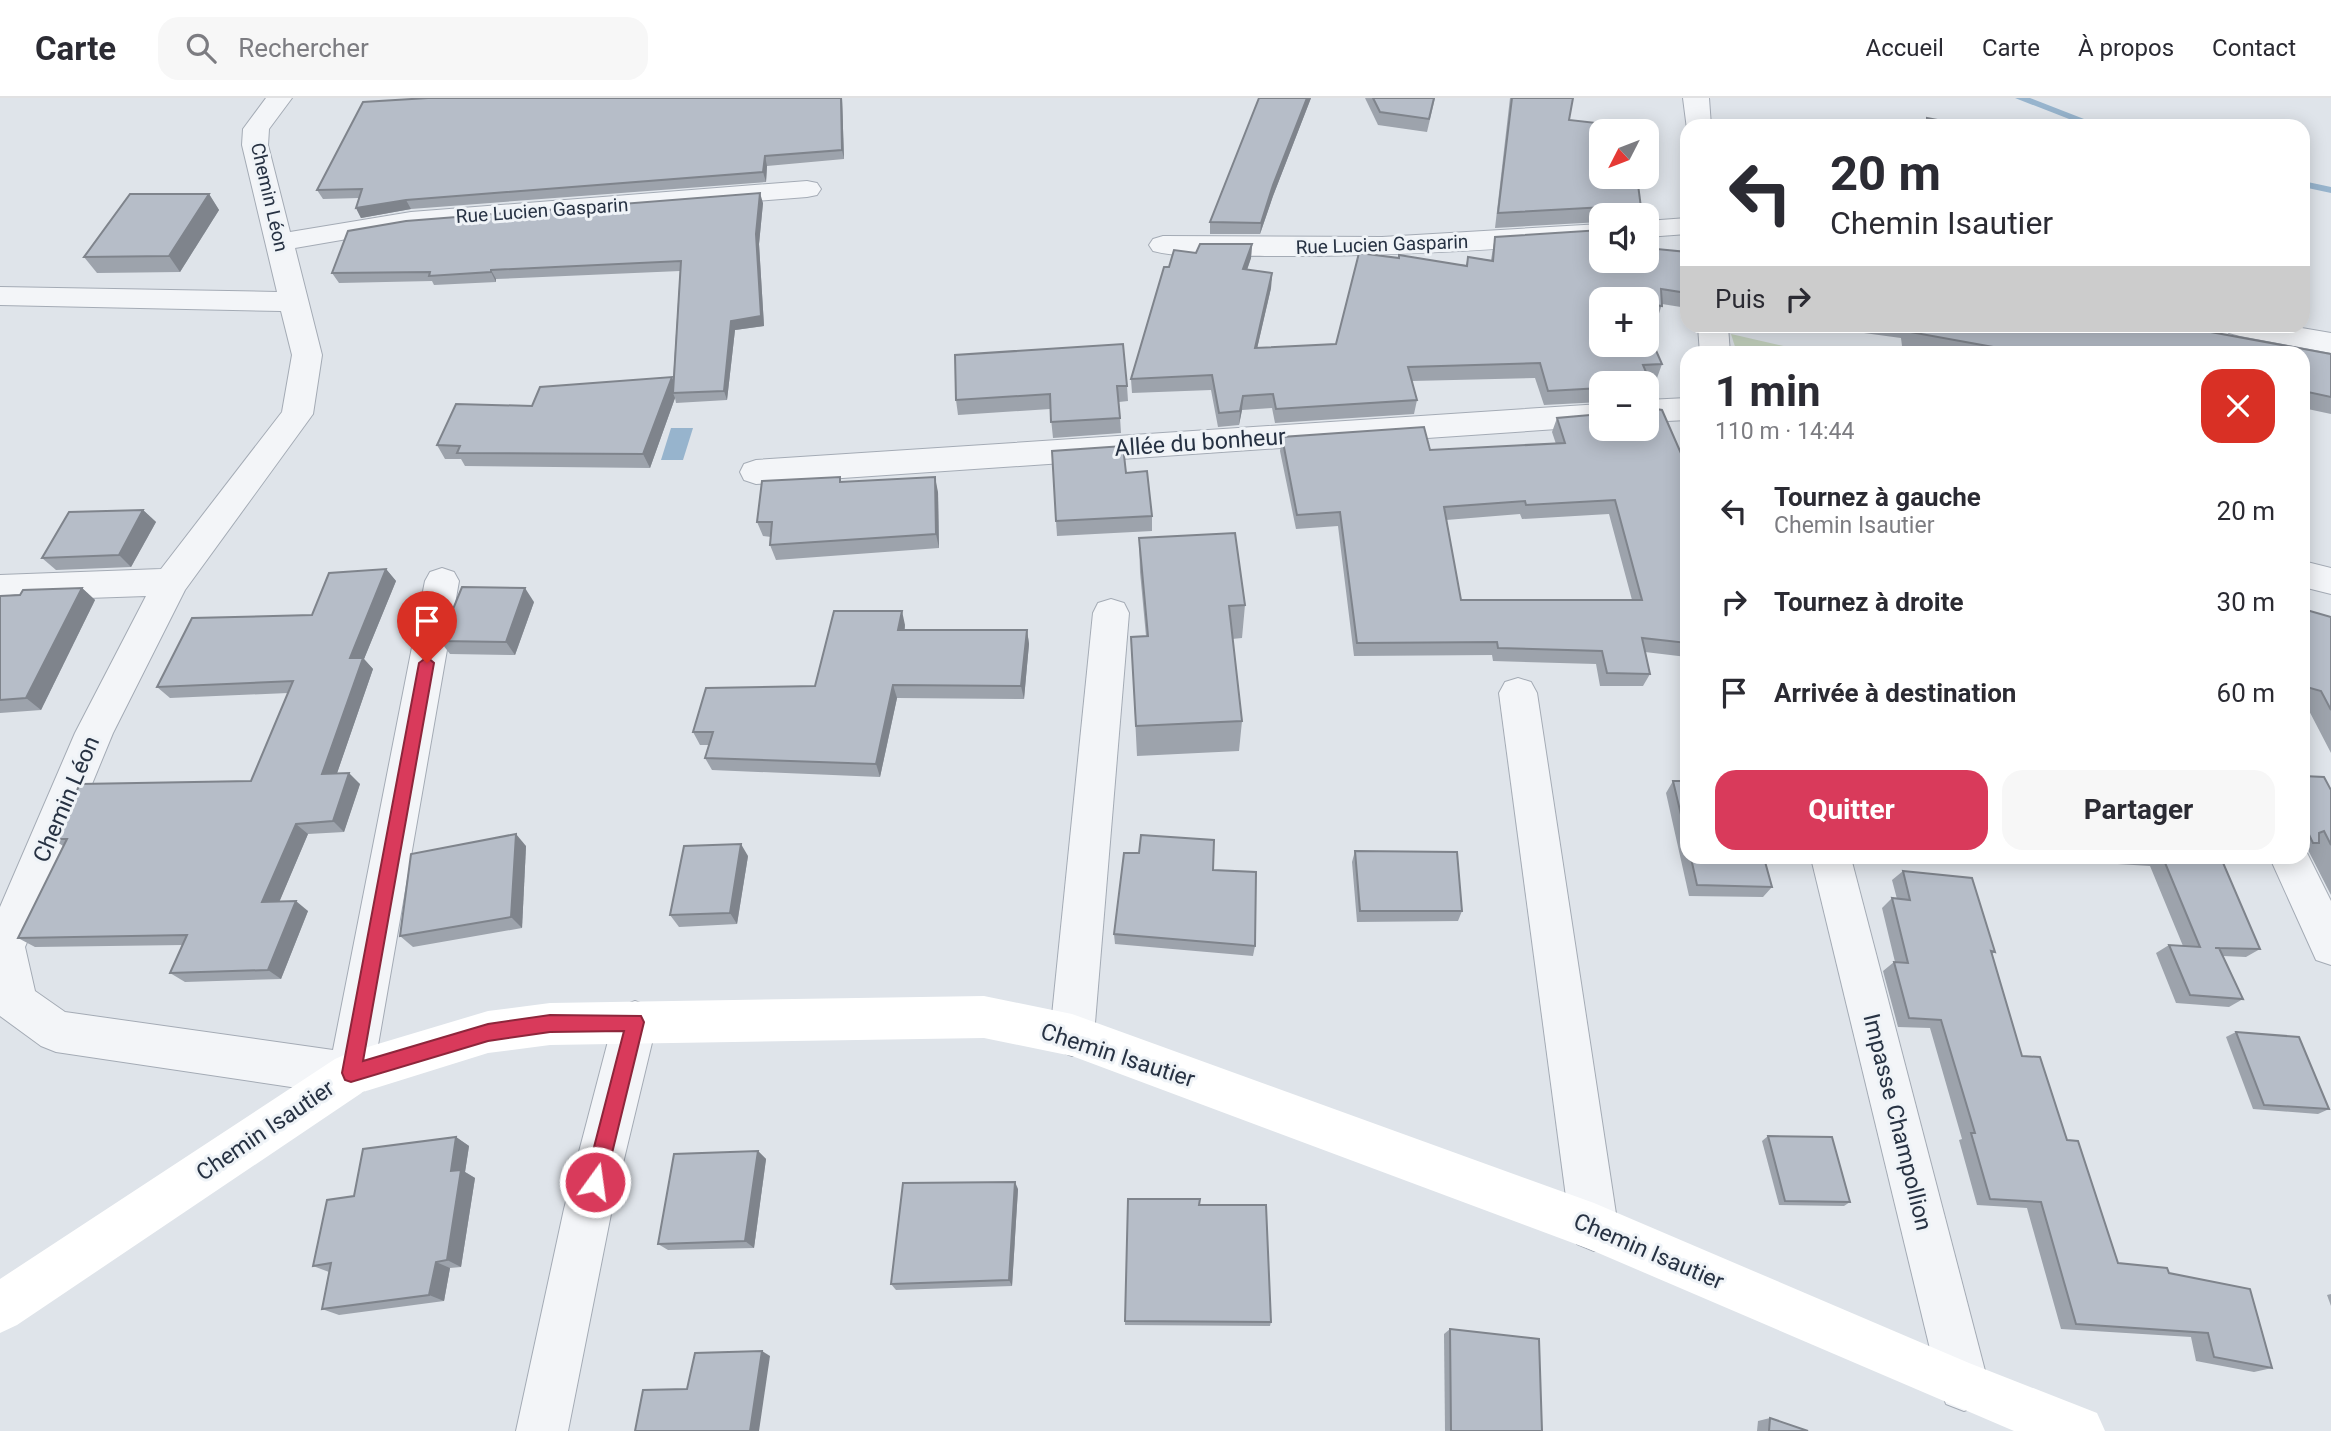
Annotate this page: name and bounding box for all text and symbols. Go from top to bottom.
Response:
search box [158,17,648,80]
text: Carte [35,29,116,68]
icon: search [182,29,220,67]
text: Rechercher [238,33,369,63]
text: Accueil [1865,34,1944,62]
text: Carte [1982,34,2040,62]
text: À propos [2078,34,2174,62]
text: Contact [2212,34,2296,62]
north arrow [1589,119,1659,189]
map controls [1589,119,1659,441]
street label: Chemin Léon [246,140,293,254]
text: 20 m [1830,145,1941,202]
icon: left [1715,147,1806,238]
street label: Rue Lucien Gasparin [455,193,629,228]
button: sound [1589,203,1659,273]
text: Chemin Isautier [1830,204,2053,242]
street label: Rue Lucien Gasparin [1295,230,1469,259]
icon: right [1779,280,1817,318]
text: Puis [1715,284,1765,314]
button: + [1589,287,1659,357]
text: 1 min [1715,367,1821,416]
button: close [2201,369,2275,443]
button: − [1589,371,1659,441]
text: 110 m · 14:44 [1715,418,1854,445]
street label: Allée du bonheur [1113,423,1287,462]
text: Tournez à gauche [1774,482,1981,512]
icon: left [1715,492,1753,530]
text: 20 m [2217,496,2275,526]
text: Chemin Isautier [1774,512,1934,539]
icon: right [1715,583,1753,621]
text: Tournez à droite [1774,587,1964,617]
text: 30 m [2217,587,2275,617]
pin [397,591,457,663]
icon: arrive [408,602,446,640]
icon: arrive [1715,674,1753,712]
text: Arrivée à destination [1774,678,2016,708]
text: 60 m [2217,678,2275,708]
street label: Chemin Léon [28,732,105,866]
button: Quitter [1715,770,1988,850]
button: Partager [2002,770,2275,850]
street label: Impasse Champollion [1858,1011,1938,1233]
street label: Chemin Isautier [1037,1018,1198,1093]
street label: Chemin Isautier [191,1074,339,1186]
position arrow [558,1145,632,1219]
street label: Chemin Isautier [1570,1208,1728,1295]

